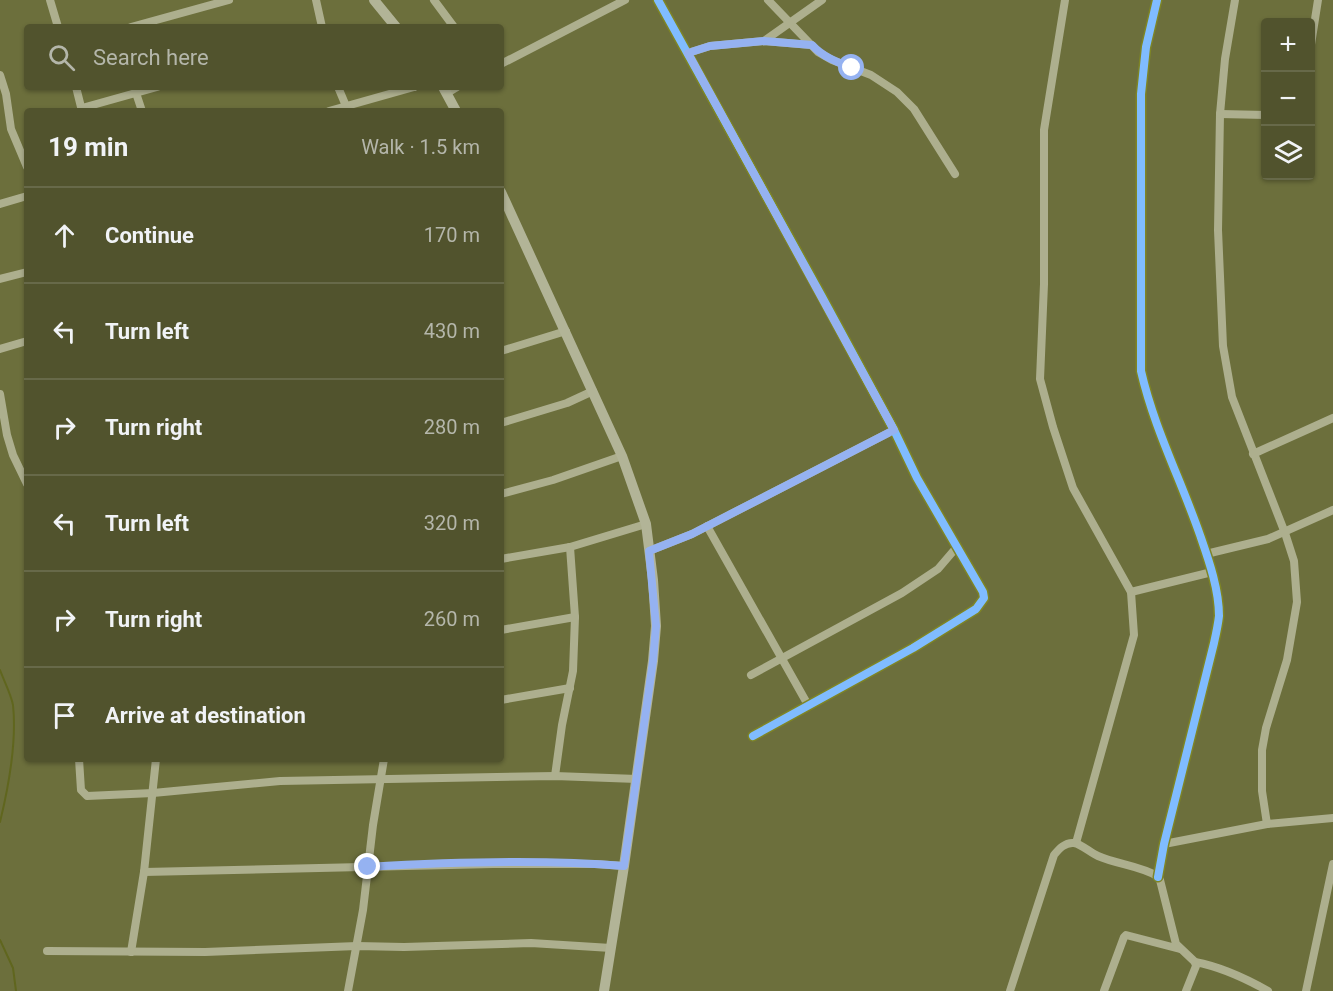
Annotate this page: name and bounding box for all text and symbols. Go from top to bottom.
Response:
map controls [1261,18,1315,180]
button: + [1261,18,1315,72]
search box [24,24,504,90]
icon: search [45,41,78,74]
text: Search here [93,45,209,70]
route start [838,54,864,80]
button: − [1261,72,1315,126]
button: layers [1261,126,1315,180]
text: 19 min [48,132,128,162]
text: Walk · 1.5 km [361,135,480,159]
icon: ahead [48,219,81,252]
text: Continue [105,223,194,248]
text: 170 m [424,223,480,247]
icon: left [48,315,81,348]
text: Turn left [105,319,189,344]
text: 430 m [424,319,480,343]
icon: right [48,411,81,444]
text: Turn right [105,415,202,440]
text: 280 m [424,415,480,439]
icon: left [48,507,81,540]
text: Turn left [105,511,189,536]
text: 320 m [424,511,480,535]
icon: right [48,603,81,636]
text: Turn right [105,607,202,632]
text: 260 m [424,607,480,631]
icon: arrive [48,699,81,732]
text: Arrive at destination [105,703,306,728]
route end [354,853,380,879]

